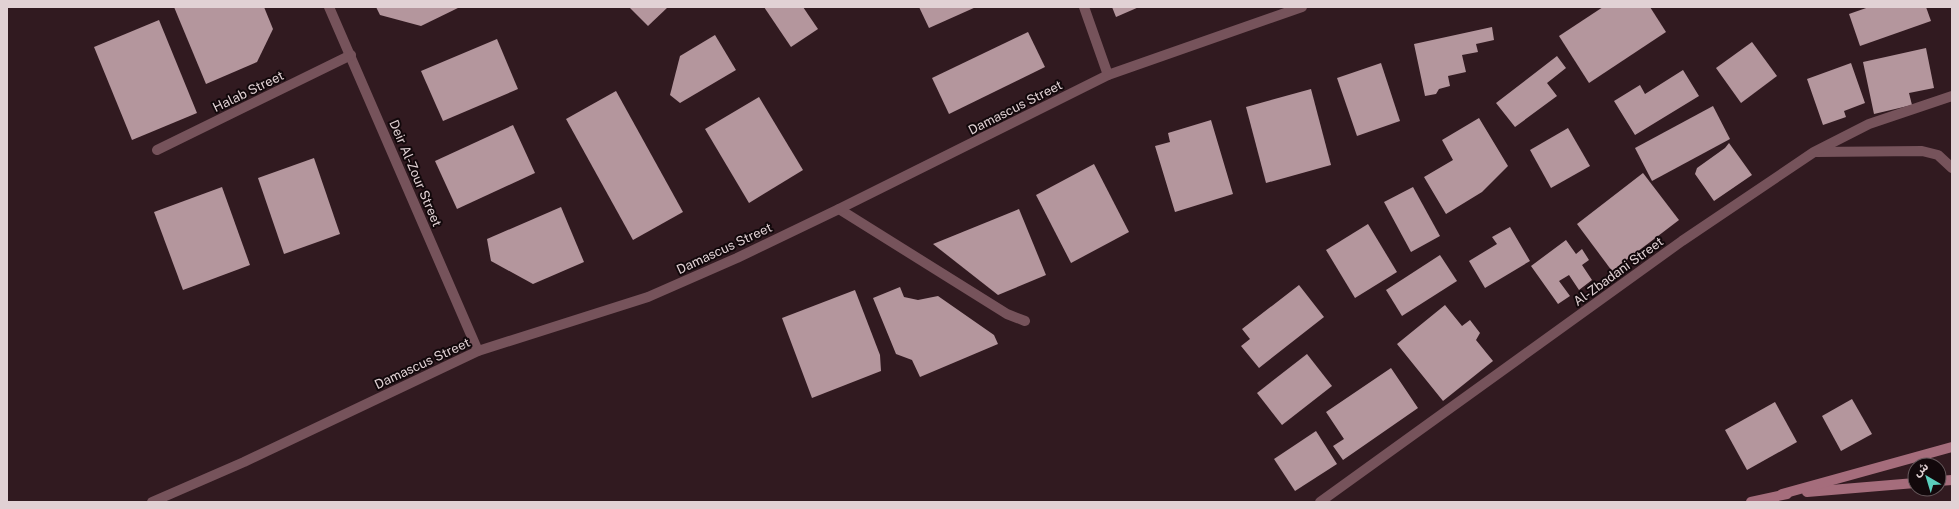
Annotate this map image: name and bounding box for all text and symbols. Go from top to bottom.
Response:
street label: Halab Street [210,68,286,115]
street label: Damascus Street [966,77,1065,138]
street label: Deir Al-Zour Street [386,118,445,229]
street label: Damascus Street [674,220,774,277]
street label: Al-Zbadani Street [1571,234,1666,309]
street label: Damascus Street [372,335,472,392]
north arrow [1907,457,1947,497]
text: ش [1911,460,1931,479]

